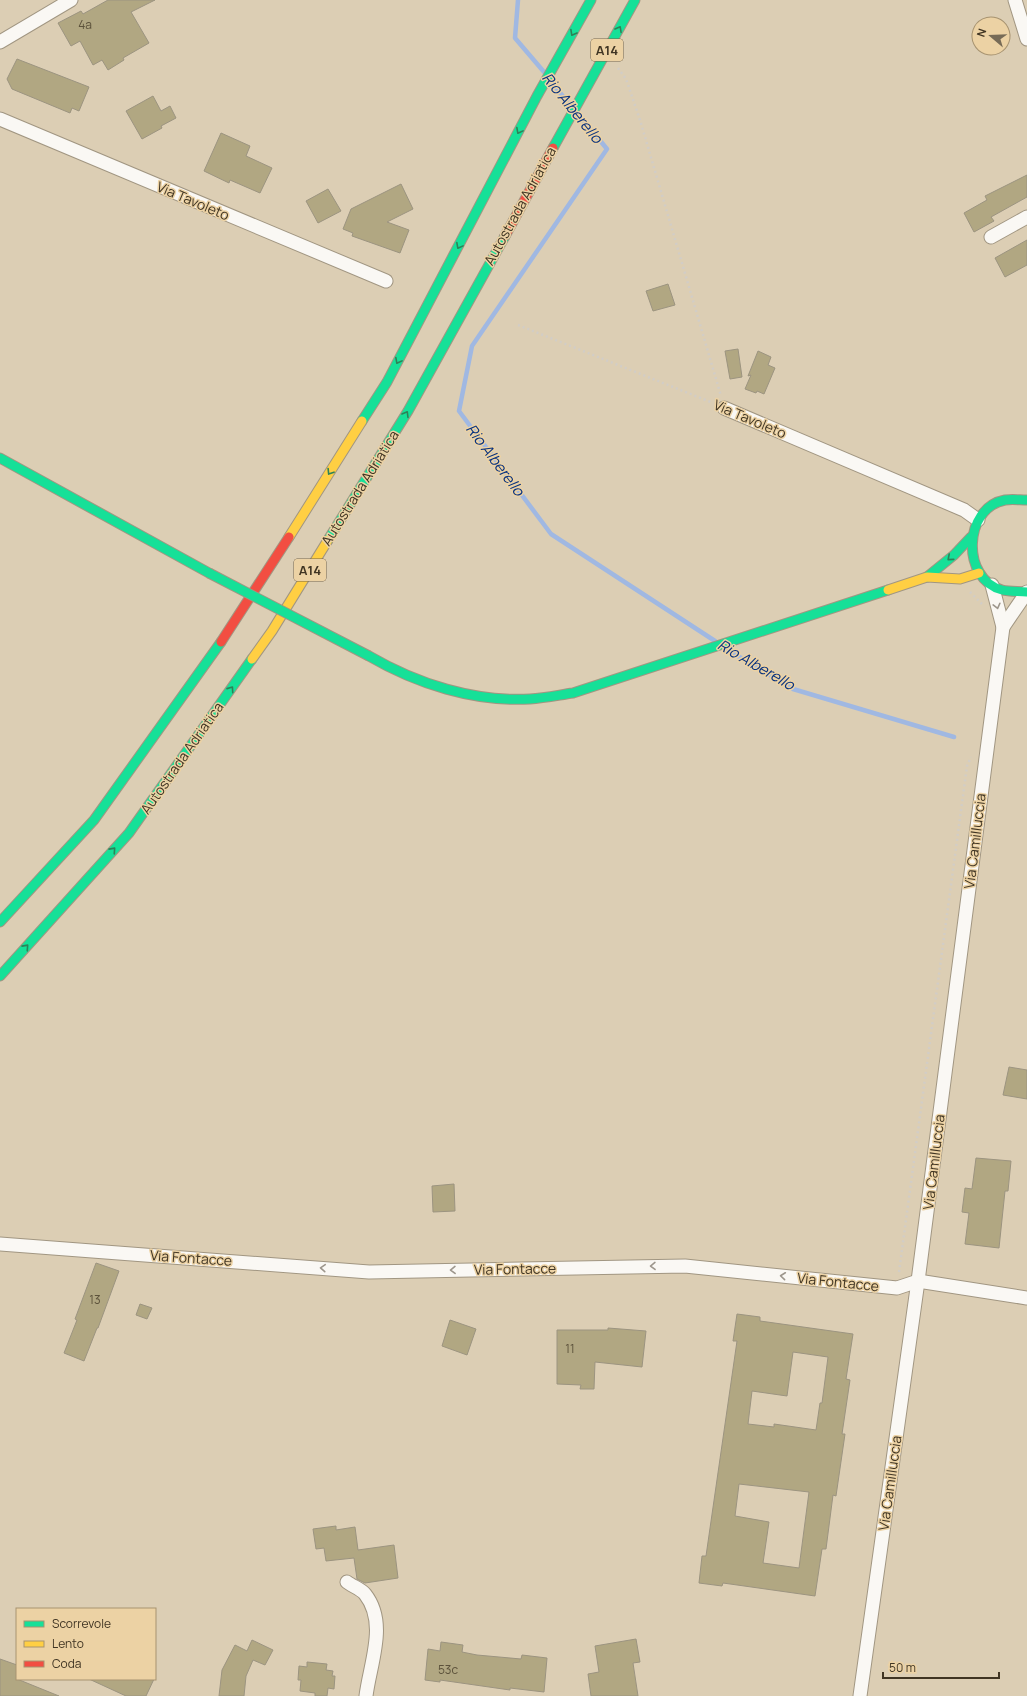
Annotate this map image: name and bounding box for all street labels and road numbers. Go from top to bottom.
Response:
road number: A14 [591,39,623,61]
street label: Autostrada Adriatica [479,143,560,268]
street label: Via Tavoleto [154,177,232,224]
street label: Via Tavoleto [711,395,789,442]
street label: Autostrada Adriatica [316,426,403,549]
road number: A14 [294,559,326,581]
street label: Autostrada Adriatica [136,698,227,818]
street label: Via Camilluccia [959,792,990,890]
street label: Via Camilluccia [918,1113,949,1211]
street label: Via Fontacce [149,1245,233,1270]
street label: Via Fontacce [474,1258,556,1279]
street label: Via Fontacce [796,1268,880,1295]
street label: Via Camilluccia [873,1434,906,1532]

